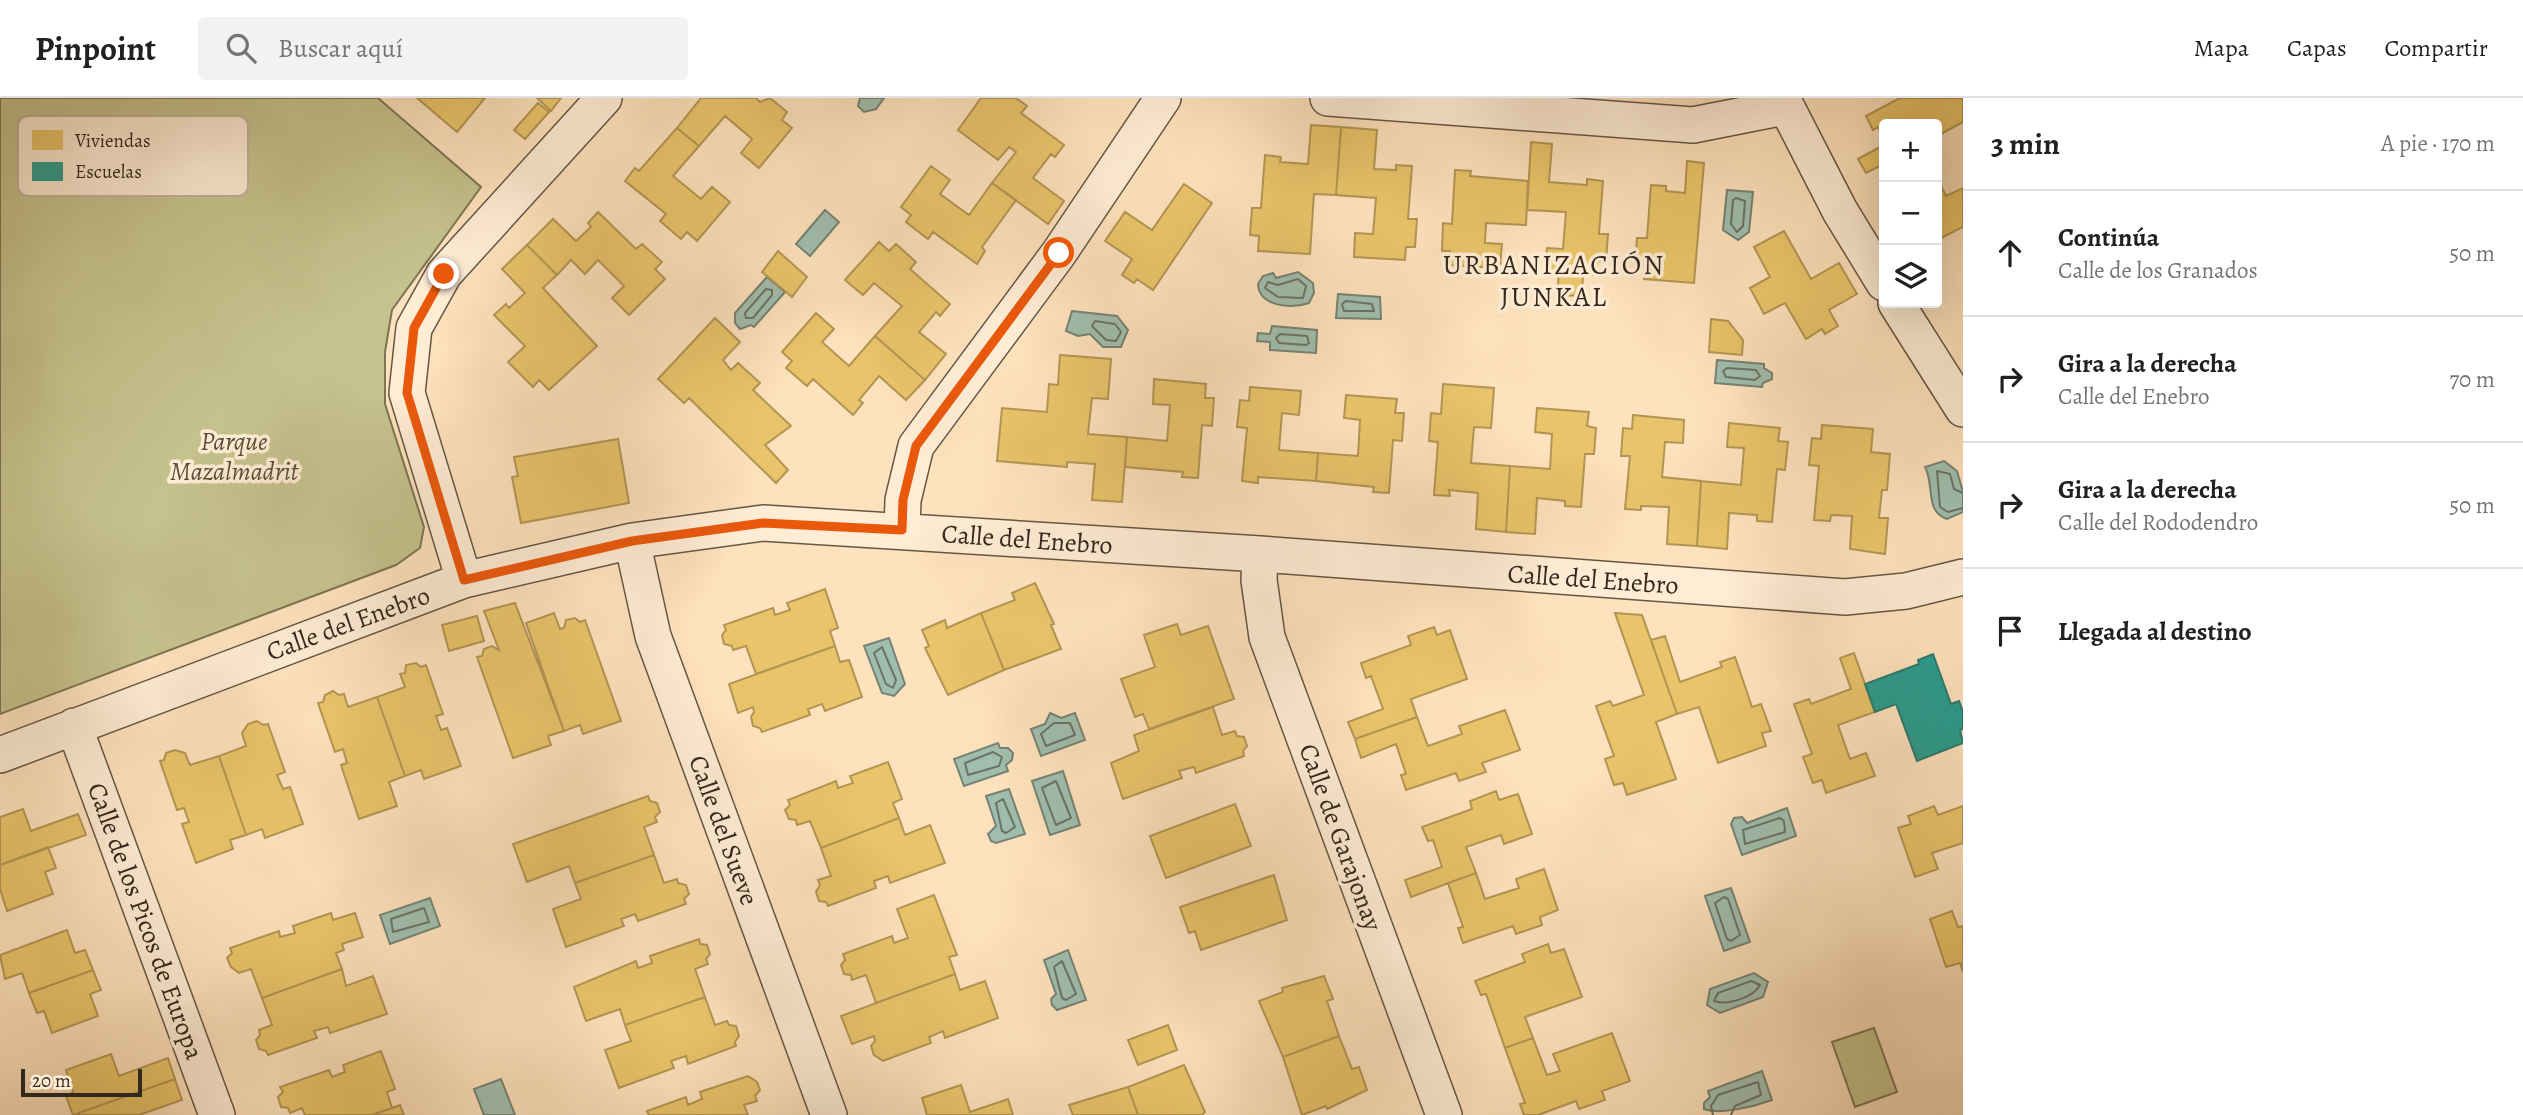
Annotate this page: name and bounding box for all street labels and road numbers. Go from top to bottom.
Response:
street label: Calle del Enebro [940,516,1114,563]
street label: Calle del Enebro [1506,556,1680,603]
street label: Calle del Enebro [262,578,435,669]
street label: Calle de Garajonay [1290,739,1391,936]
street label: Calle del Sueve [680,750,767,910]
street label: Calle de los Picos de Europa [79,778,212,1064]

